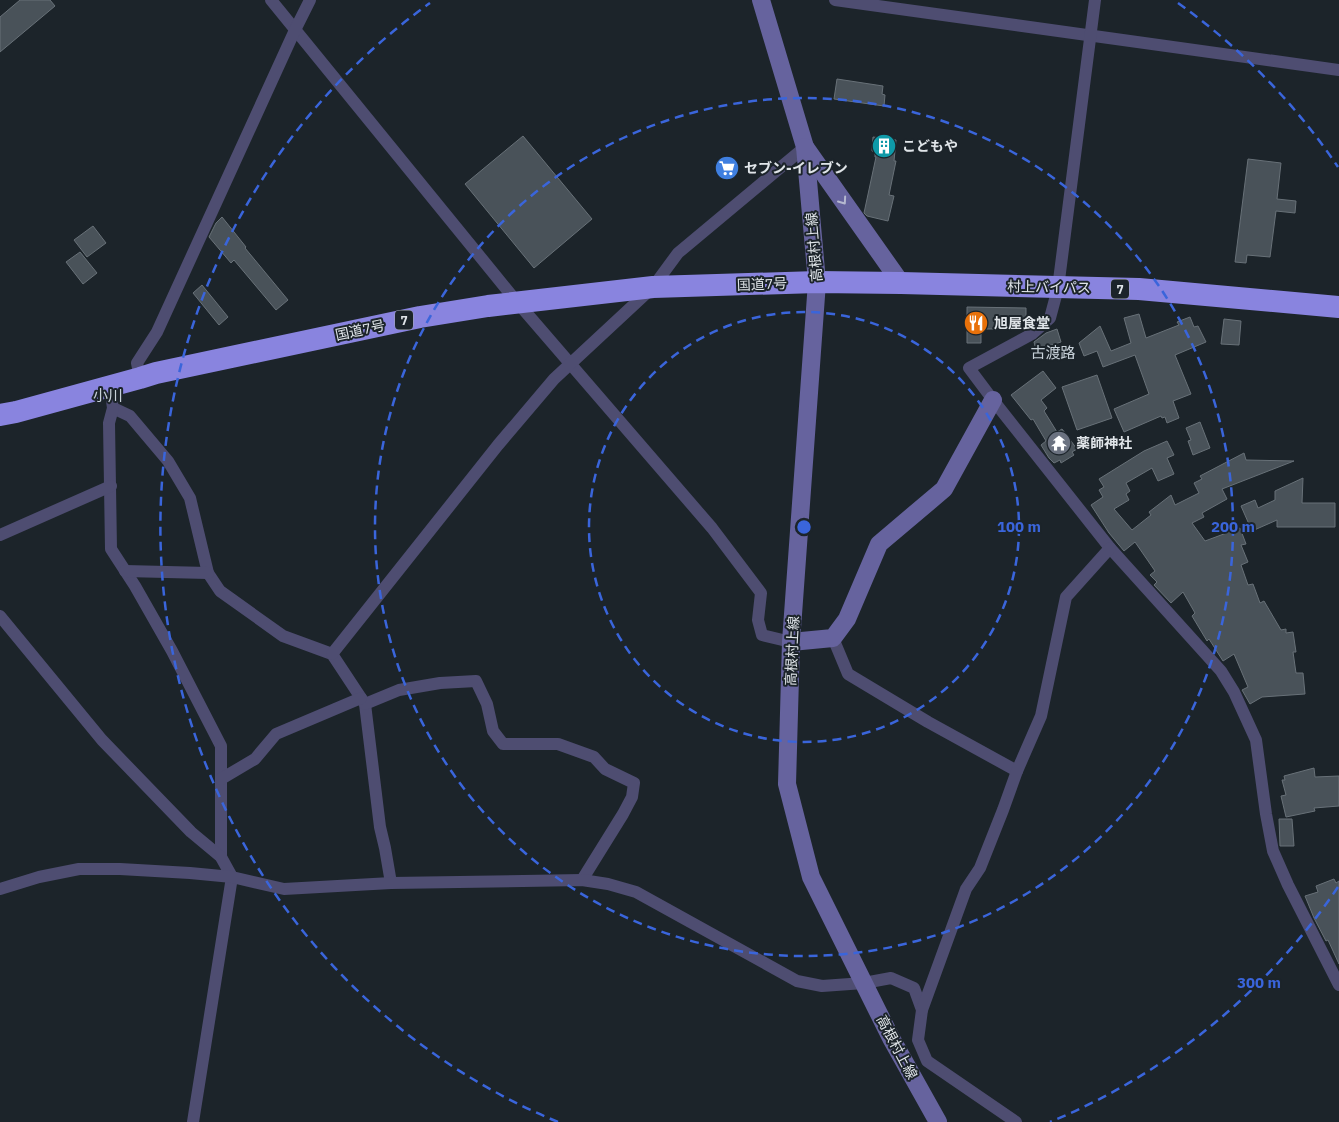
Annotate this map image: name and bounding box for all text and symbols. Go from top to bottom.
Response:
building icon: こどもや [871,133,897,159]
place label: こどもや [902,137,958,155]
supermarket icon: セブン-イレブン [714,155,740,181]
place label: セブン-イレブン [744,159,848,177]
one-way arrow [837,195,846,205]
street label: 高根村上線 [802,211,826,283]
street label: 国道7号 [736,274,788,294]
street label: 村上バイパス [1007,277,1091,297]
road number: 7 [1111,280,1129,298]
road number: 7 [395,310,413,330]
restaurant icon: 旭屋食堂 [963,310,989,336]
place label: 旭屋食堂 [994,314,1050,332]
street label: 国道7号 [333,316,387,344]
district label: 古渡路 [1030,343,1076,362]
district label: 小川 [93,386,123,405]
temple icon: 薬師神社 [1046,430,1072,456]
place label: 薬師神社 [1076,434,1132,452]
text: 100 m [997,517,1041,536]
text: 200 m [1211,517,1255,536]
centre of rings [795,518,813,536]
street label: 高根村上線 [781,616,803,686]
text: 300 m [1237,973,1281,992]
street label: 高根村上線 [873,1012,921,1082]

